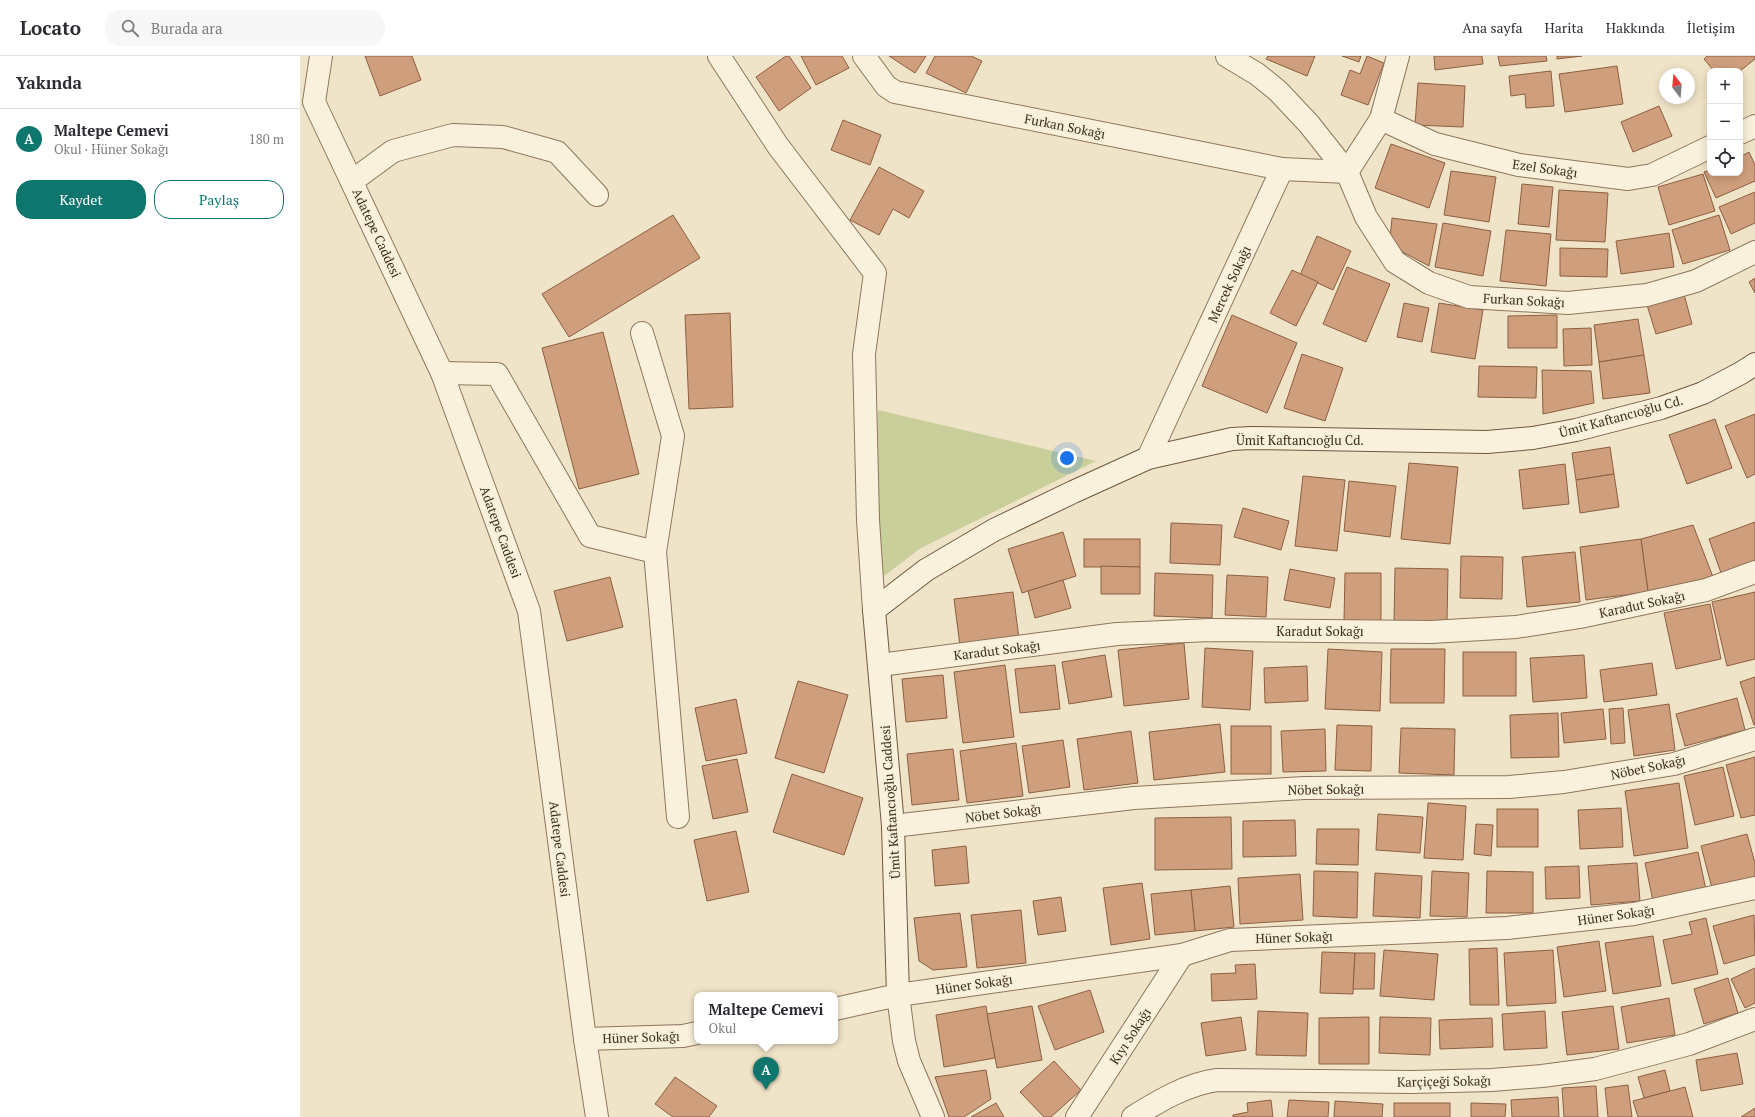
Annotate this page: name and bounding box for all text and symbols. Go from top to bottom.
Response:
search box [105,10,385,46]
text: Locato [20,15,81,40]
icon: search [119,17,141,39]
text: Burada ara [151,18,223,38]
text: Ana sayfa [1462,18,1523,37]
text: Harita [1545,18,1584,37]
text: Hakkında [1606,18,1665,37]
text: İletişim [1687,18,1735,37]
north arrow [1659,68,1695,104]
map controls [1707,68,1743,176]
button: + [1707,68,1743,104]
text: Yakında [16,71,82,94]
button: − [1707,104,1743,140]
street label: Furkan Sokağı [1023,109,1107,143]
text: Maltepe Cemevi [54,120,169,140]
text: A [24,130,34,148]
text: 180 m [249,130,284,148]
text: Okul · Hüner Sokağı [54,140,169,158]
button: locate [1707,140,1743,176]
street label: Ezel Sokağı [1511,155,1579,181]
button: Kaydet [16,180,146,219]
button: Paylaş [154,180,284,219]
street label: Adatepe Caddesi [348,185,406,281]
street label: Mercek Sokağı [1203,242,1255,326]
street label: Furkan Sokağı [1483,289,1565,311]
street label: Ümit Kaftancıoğlu Cd. [1557,391,1685,441]
street label: Ümit Kaftancıoğlu Cd. [1236,431,1364,449]
your location [1057,448,1077,468]
street label: Adatepe Caddesi [476,484,526,581]
street label: Karadut Sokağı [1597,586,1687,622]
street label: Karadut Sokağı [1276,622,1364,640]
street label: Karadut Sokağı [953,636,1042,664]
street label: Ümit Kaftancıoğlu Caddesi [876,724,904,880]
street label: Nöbet Sokağı [1609,750,1687,784]
street label: Nöbet Sokağı [1288,779,1364,799]
street label: Nöbet Sokağı [964,799,1042,827]
street label: Adatepe Caddesi [545,800,575,898]
street label: Hüner Sokağı [1576,901,1656,929]
street label: Hüner Sokağı [1255,927,1333,947]
street label: Hüner Sokağı [934,970,1014,998]
popup [694,992,838,1044]
text: Maltepe Cemevi [709,999,823,1019]
street label: Kıyı Sokağı [1105,1004,1155,1068]
text: Okul [709,1019,736,1037]
street label: Hüner Sokağı [602,1027,680,1047]
pin: A [753,1057,779,1090]
street label: Karçiçeği Sokağı [1397,1071,1491,1091]

